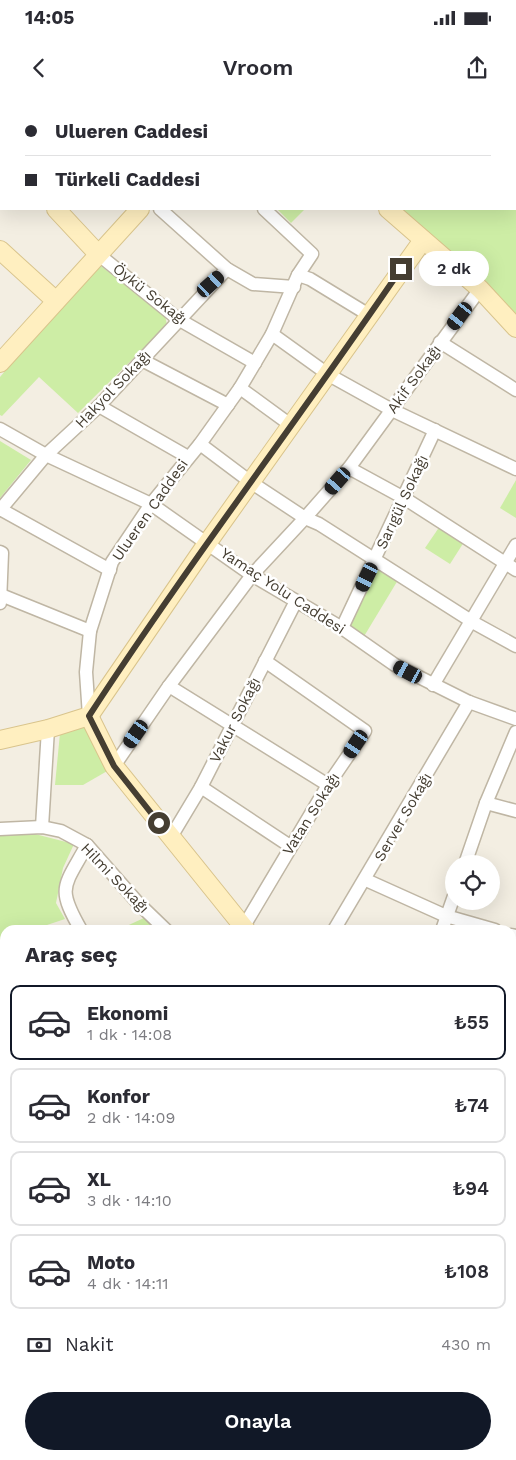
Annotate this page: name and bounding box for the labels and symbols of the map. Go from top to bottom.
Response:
callout: 2 dk [418,252,488,286]
route end [390,258,412,280]
street label: Öykü Sokağı [109,259,191,329]
car [194,268,227,300]
car [444,300,475,332]
street label: Akif Sokağı [383,341,445,417]
street label: Hakyol Sokağı [71,346,155,432]
street label: Sarıgül Sokağı [372,452,432,552]
street label: Ulueren Caddesi [108,456,192,564]
car [322,465,353,497]
street label: Yamaç Yolu Caddesi [217,544,349,638]
car [353,560,380,594]
car [391,658,424,686]
street label: Vakur Sokağı [206,674,264,766]
car [121,717,150,751]
car [341,727,370,761]
street label: Vatan Sokağı [279,770,343,858]
street label: Server Sokağı [370,770,436,864]
route start [148,812,170,834]
street label: Hilmi Sokağı [77,839,153,917]

